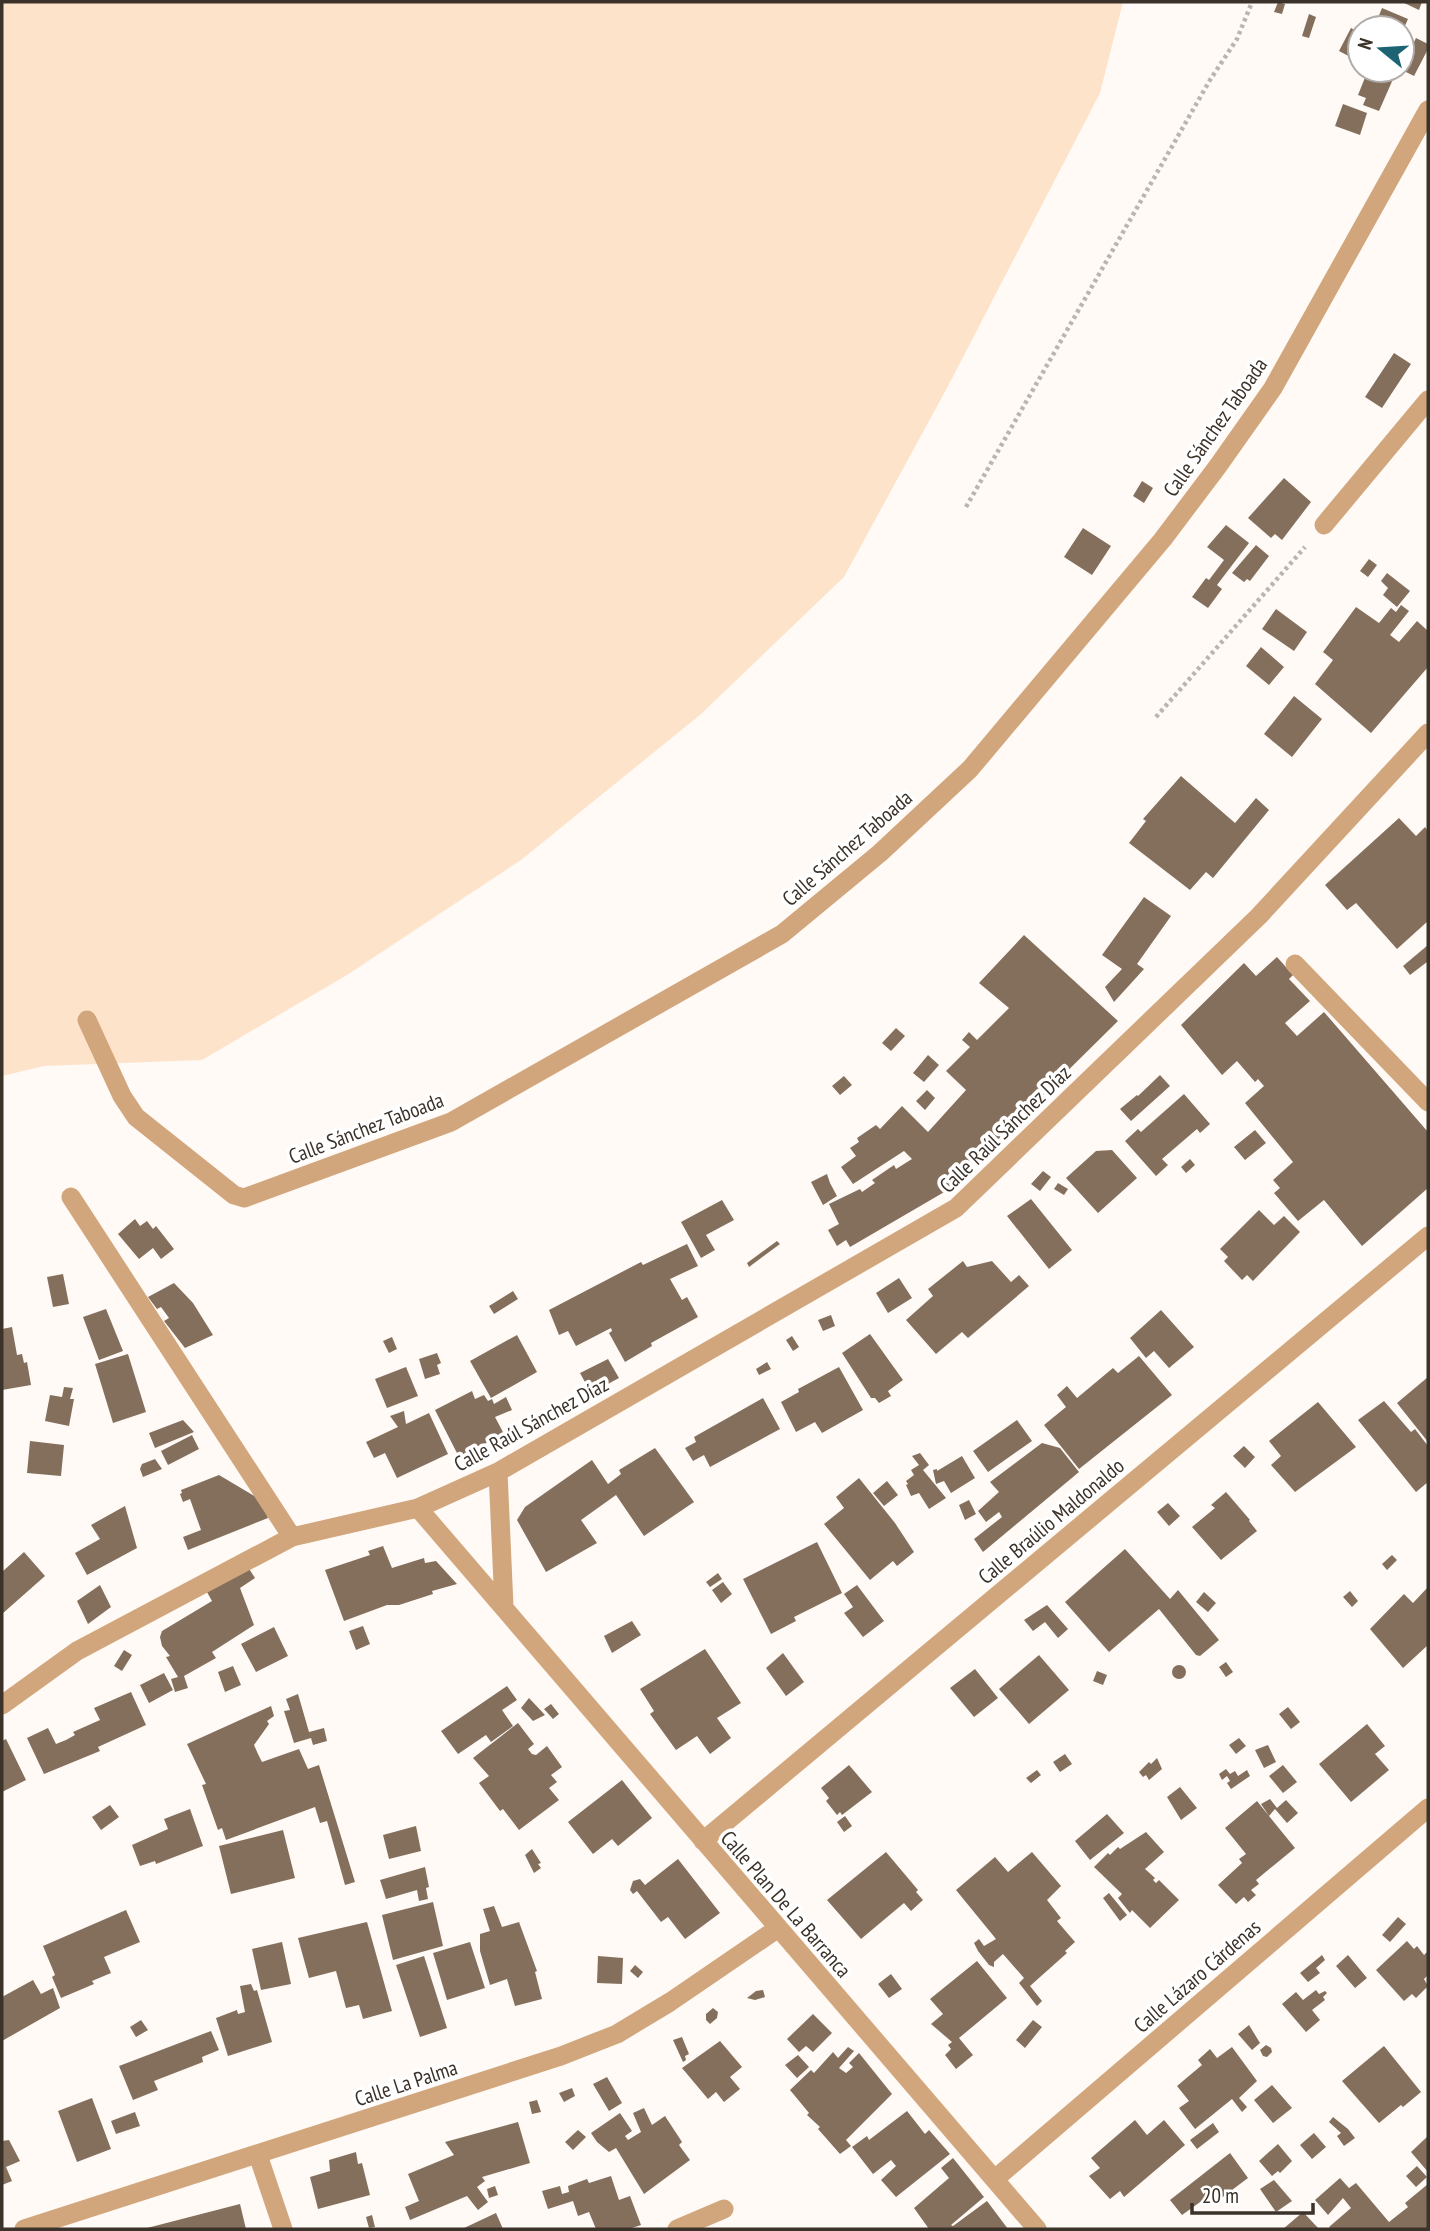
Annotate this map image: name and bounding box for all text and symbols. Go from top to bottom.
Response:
north arrow [1346,14,1416,84]
text: N [1352,35,1378,52]
street label: Calle Sánchez Taboada [1157,352,1273,502]
street label: Calle Sánchez Taboada [776,784,918,912]
street label: Calle Raúl Sánchez Díaz [934,1059,1076,1199]
street label: Calle Sánchez Taboada [285,1086,447,1170]
street label: Calle Raúl Sánchez Díaz [449,1370,613,1478]
street label: Calle Braúlio Maldonaldo [972,1452,1130,1590]
street label: Calle Plan De La Barranca [715,1825,857,1983]
street label: Calle Lázaro Cárdenas [1128,1914,1266,2038]
street label: Calle La Palma [351,2054,461,2112]
scale bar [1192,2172,1313,2216]
text: 20 m [1202,2182,1239,2209]

